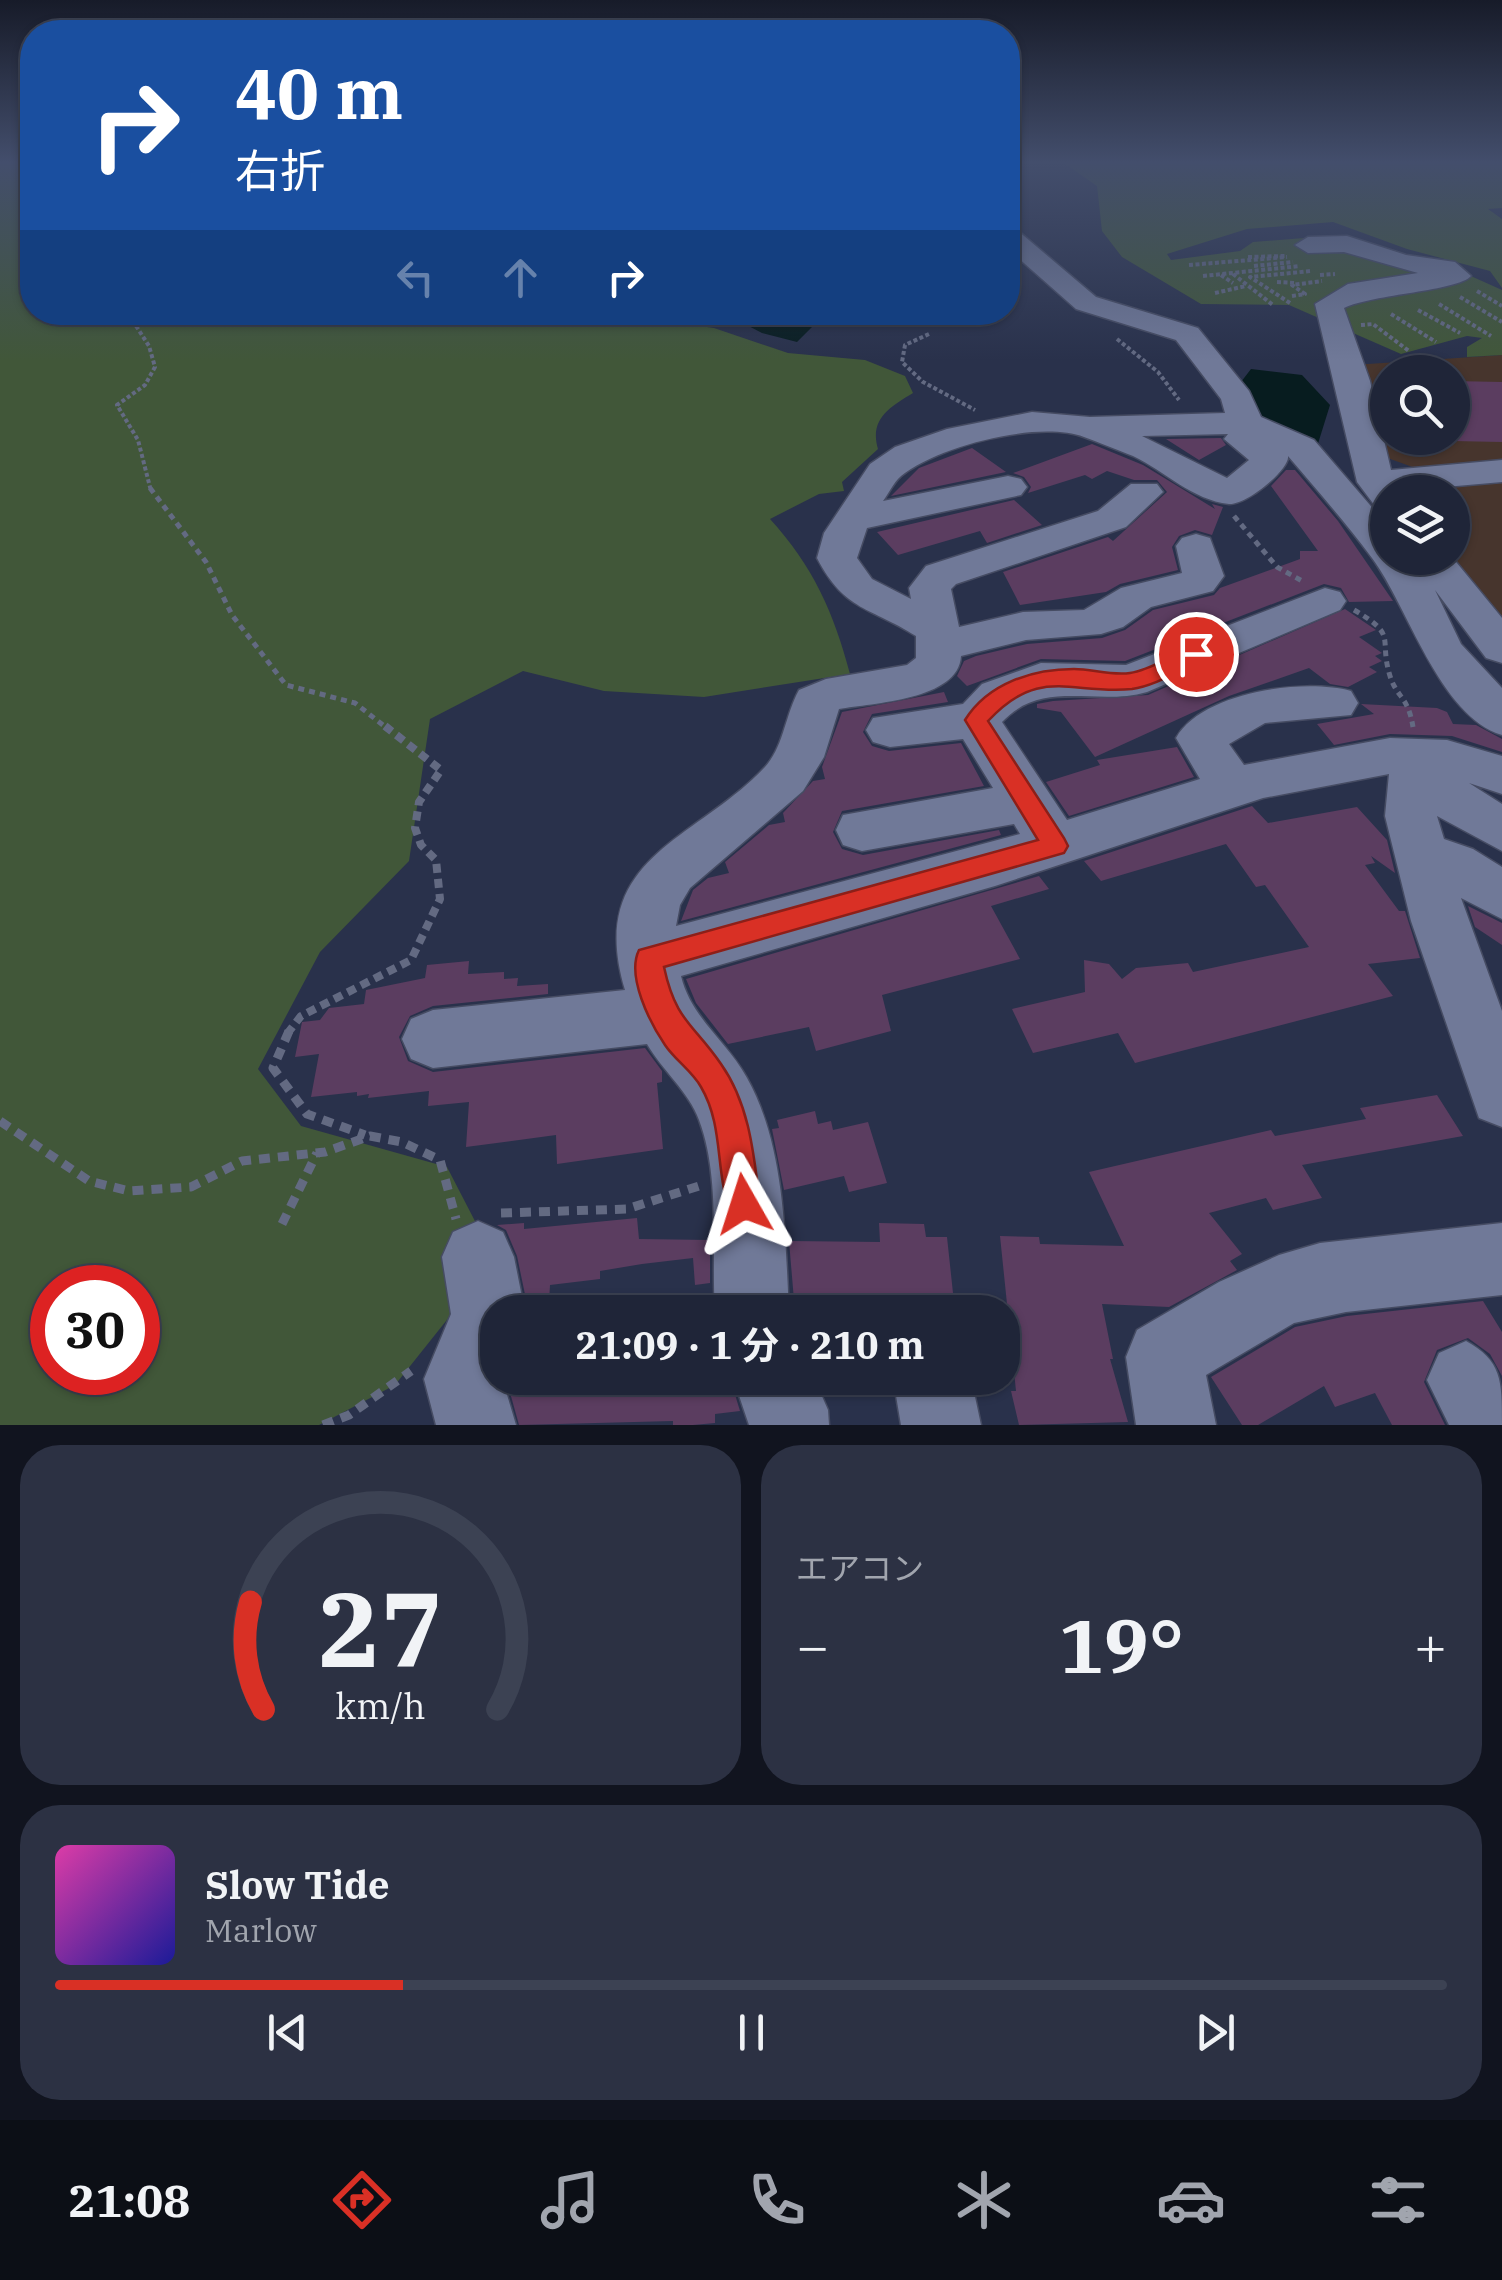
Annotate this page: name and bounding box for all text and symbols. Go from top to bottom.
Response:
text: 40 m [235,47,403,138]
icon: right [70,60,200,190]
text: 右折 [235,141,325,199]
icon: left [388,250,443,305]
icon: ahead [493,250,548,305]
icon: right [598,250,653,305]
map controls [1370,355,1470,575]
button: search [1370,355,1470,455]
button: layers [1370,475,1470,575]
pin [1154,612,1239,697]
icon: arrive [1169,627,1224,682]
position arrow [692,1152,796,1256]
speed limit sign: 30 [30,1265,160,1395]
text: 21:09 · 1 分 · 210 m [576,1320,924,1369]
text: エアコン [796,1547,924,1589]
text: 27 [318,1560,443,1696]
text: 19° [1059,1596,1184,1694]
text: − [796,1610,829,1681]
text: + [1414,1610,1447,1681]
text: km/h [335,1682,426,1729]
text: Slow Tide [205,1860,390,1909]
text: Marlow [205,1909,317,1951]
icon: previous [260,2005,315,2060]
icon: pause [724,2005,779,2060]
icon: next [1188,2005,1243,2060]
icon: directions [327,2165,397,2235]
icon: music [535,2165,605,2235]
icon: phone [742,2165,812,2235]
icon: climate [949,2165,1019,2235]
icon: car [1156,2165,1226,2235]
icon: filters [1363,2165,1433,2235]
text: 21:08 [69,2171,190,2229]

